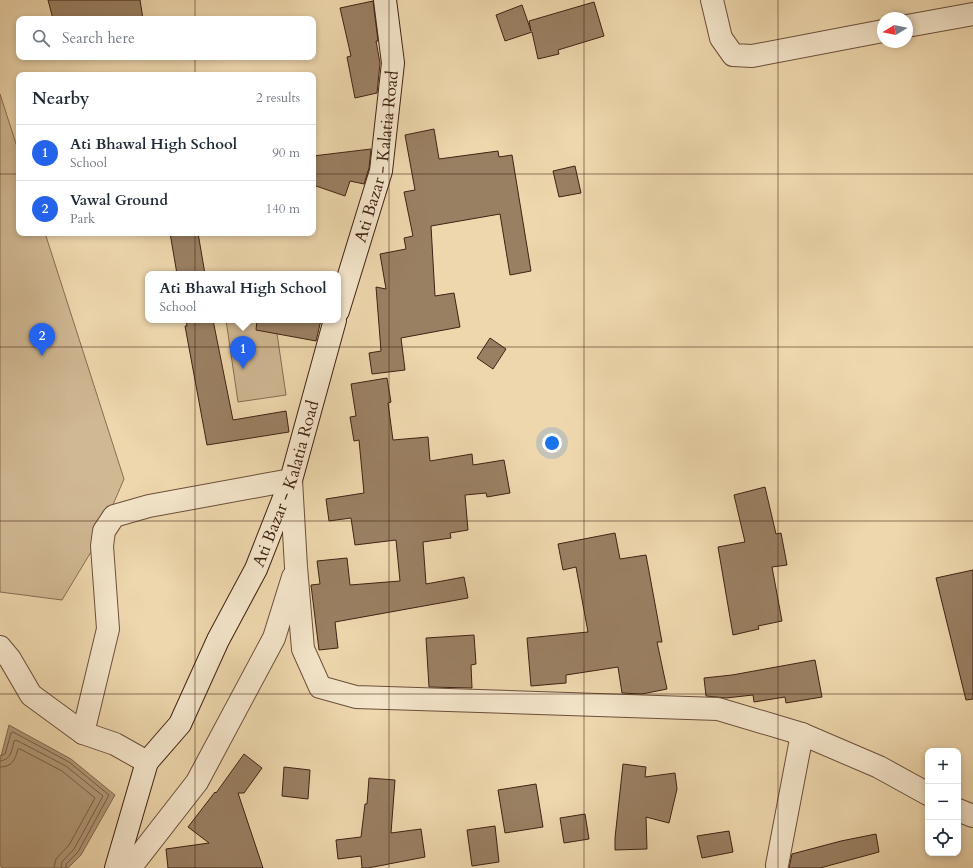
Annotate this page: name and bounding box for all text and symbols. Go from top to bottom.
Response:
north arrow [877,12,913,48]
search box [16,16,316,60]
icon: search [30,27,52,49]
text: Search here [62,28,135,48]
street label: Ati Bazar - Kalatia Road [349,69,404,245]
text: Nearby [32,87,89,110]
text: 2 results [256,89,300,107]
text: Ati Bhawal High School [70,134,237,154]
text: 1 [42,144,48,162]
text: 90 m [272,144,300,162]
text: School [70,154,107,172]
text: Vawal Ground [70,190,168,210]
text: 2 [42,200,48,218]
text: 140 m [266,200,300,218]
text: Park [70,210,95,228]
popup [145,271,341,323]
text: Ati Bhawal High School [159,278,327,298]
text: School [159,298,196,316]
pin: 2 [29,323,55,356]
pin: 1 [230,336,256,369]
street label: Ati Bazar - Kalatia Road [247,398,324,571]
your location [542,433,562,453]
map controls [925,748,961,856]
button: + [925,748,961,784]
button: − [925,784,961,820]
button: locate [925,820,961,856]

